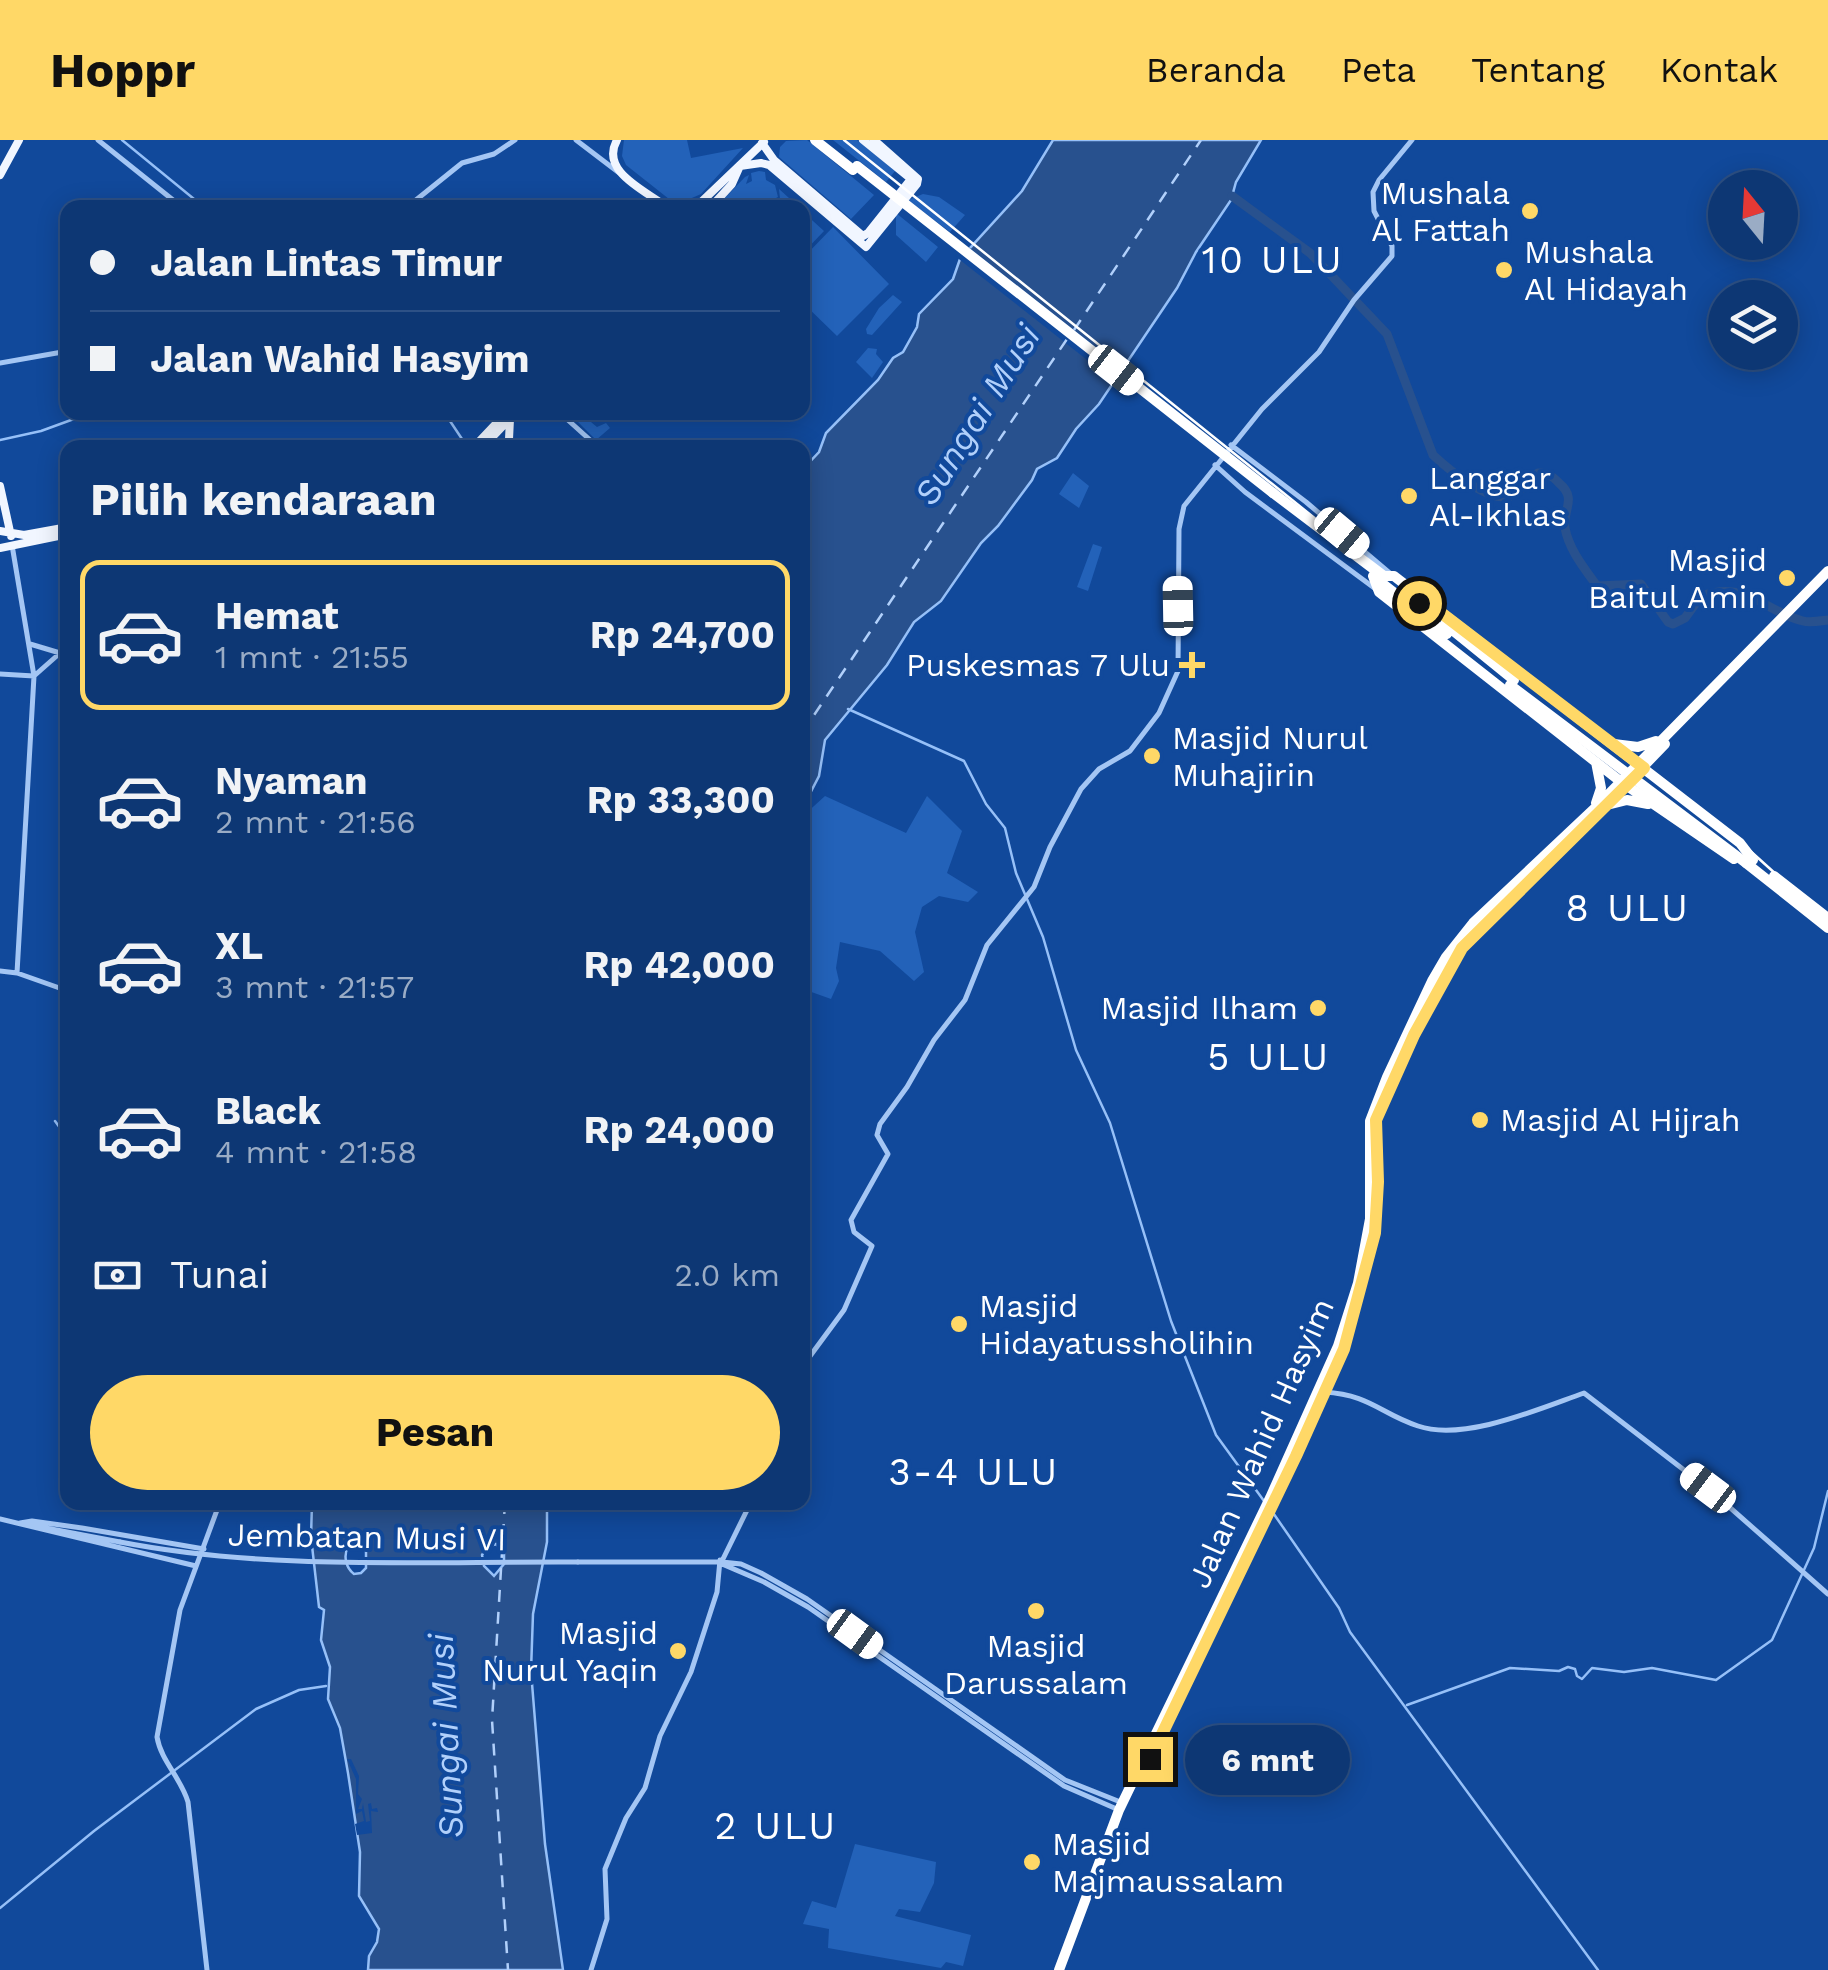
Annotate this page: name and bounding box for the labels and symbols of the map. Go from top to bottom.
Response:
north arrow [1708,170,1798,260]
place label: Mushala Al Fattah [1371,174,1510,249]
marker: Mushala Al Fattah [1519,200,1541,222]
place label: Mushala Al Hidayah [1524,233,1688,308]
district label: 10 ULU [1202,238,1344,282]
marker: Mushala Al Hidayah [1493,259,1515,281]
water label: Sungai Musi [905,316,1050,513]
car [1083,340,1149,400]
place label: Langgar Al-Ikhlas [1429,459,1567,534]
marker: Langgar Al-Ikhlas [1398,485,1420,507]
car [1309,502,1375,564]
place label: Masjid Baitul Amin [1588,541,1767,616]
marker: Masjid Baitul Amin [1776,567,1798,589]
car [1162,576,1194,636]
route start [1397,581,1442,626]
place label: Puskesmas 7 Ulu [906,646,1170,684]
marker: Puskesmas 7 Ulu [1179,652,1205,678]
place label: Masjid Nurul Muhajirin [1172,719,1368,794]
marker: Masjid Nurul Muhajirin [1141,745,1163,767]
district label: 8 ULU [1566,886,1690,930]
place label: Masjid Ilham [1100,989,1298,1027]
marker: Masjid Ilham [1307,997,1329,1019]
district label: 5 ULU [1207,1035,1331,1079]
place label: Masjid Al Hijrah [1500,1101,1741,1139]
marker: Masjid Al Hijrah [1469,1109,1491,1131]
place label: Masjid Hidayatussholihin [979,1287,1254,1362]
street label: Jalan Wahid Hasyim [1180,1292,1342,1594]
marker: Masjid Hidayatussholihin [948,1313,970,1335]
district label: 3-4 ULU [888,1450,1060,1494]
car [1675,1458,1741,1518]
street label: Jembatan Musi VI [227,1516,507,1558]
marker: Masjid Darussalam [1025,1600,1047,1622]
car [822,1604,888,1664]
place label: Masjid Nurul Yaqin [482,1614,658,1689]
place label: Masjid Darussalam [944,1627,1128,1702]
water label: Sungai Musi [420,1632,472,1839]
marker: Masjid Nurul Yaqin [667,1640,689,1662]
callout: 6 mnt [1185,1724,1350,1794]
route end [1128,1737,1173,1782]
district label: 2 ULU [714,1804,838,1848]
place label: Masjid Majmaussalam [1052,1825,1284,1900]
marker: Masjid Majmaussalam [1021,1851,1043,1873]

